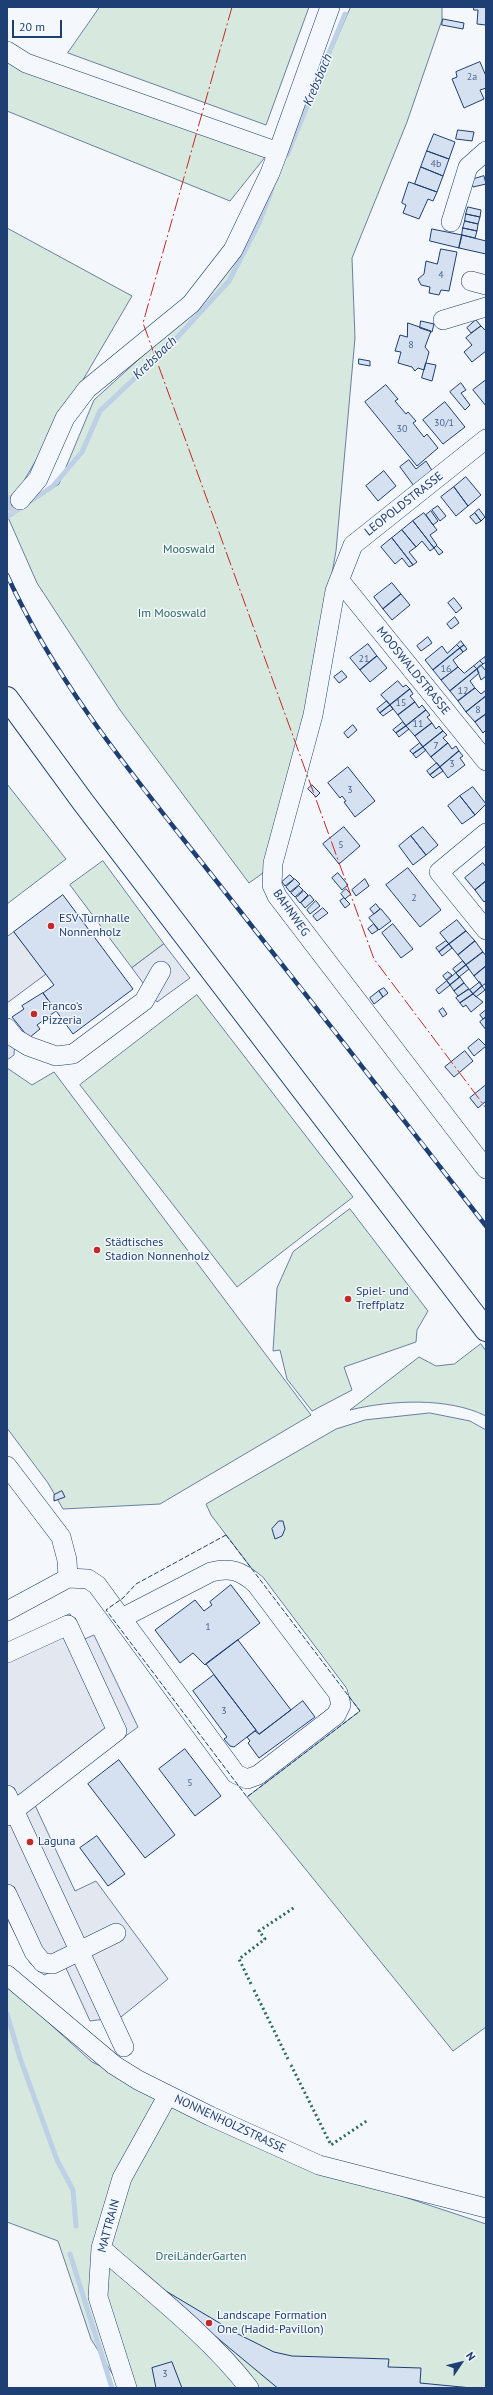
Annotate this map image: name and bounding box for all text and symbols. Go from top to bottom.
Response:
scale bar [14,12,64,38]
text: 20 m [19,19,45,34]
water label: Krebsbach [300,52,336,108]
house number: 2a [467,71,477,83]
house number: 4b [431,158,441,170]
house number: 4 [438,269,444,281]
water label: Krebsbach [130,333,180,383]
house number: 8 [408,339,414,351]
house number: 30/1 [434,417,454,429]
house number: 30 [397,423,407,435]
street label: LEOPOLDSTRASSE [362,469,446,539]
park label: Mooswald [163,543,215,557]
park label: Im Mooswald [138,607,206,621]
street label: MOOSWALDSTRASSE [373,624,453,718]
house number: 21 [359,653,369,665]
house number: 16 [441,663,451,675]
house number: 12 [458,685,468,697]
house number: 15 [396,697,406,709]
house number: 8 [475,704,481,716]
house number: 11 [413,718,423,730]
house number: 7 [433,740,439,752]
house number: 3 [449,758,455,770]
house number: 3 [347,784,353,796]
house number: 5 [338,839,344,851]
street label: BAHNWEG [270,887,312,939]
house number: 2 [411,892,417,904]
place label: ESV Turnhalle Nonnenholz [59,912,130,940]
marker: ESV Turnhalle Nonnenholz [46,921,56,931]
place label: Franco's Pizzeria [42,1000,83,1028]
marker: Franco's Pizzeria [29,1009,39,1019]
place label: Städtisches Stadion Nonnenholz [105,1236,209,1264]
marker: Städtisches Stadion Nonnenholz [92,1245,102,1255]
place label: Spiel- und Treffplatz [356,1285,409,1313]
marker: Spiel- und Treffplatz [343,1294,353,1304]
house number: 1 [205,1621,211,1633]
house number: 3 [221,1705,227,1717]
house number: 5 [187,1777,193,1789]
place label: Laguna [38,1835,75,1849]
marker: Laguna [25,1837,35,1847]
street label: NONNENHOLZSTRASSE [172,2092,288,2156]
street label: MATTRAIN [95,2198,123,2254]
park label: DreiLänderGarten [156,2250,246,2264]
place label: Landscape Formation One (Hadid-Pavillon) [217,2309,327,2337]
marker: Landscape Formation One (Hadid-Pavillon) [204,2318,214,2328]
north arrow [441,2343,481,2383]
text: N [463,2349,479,2363]
house number: 3 [162,2368,168,2380]

